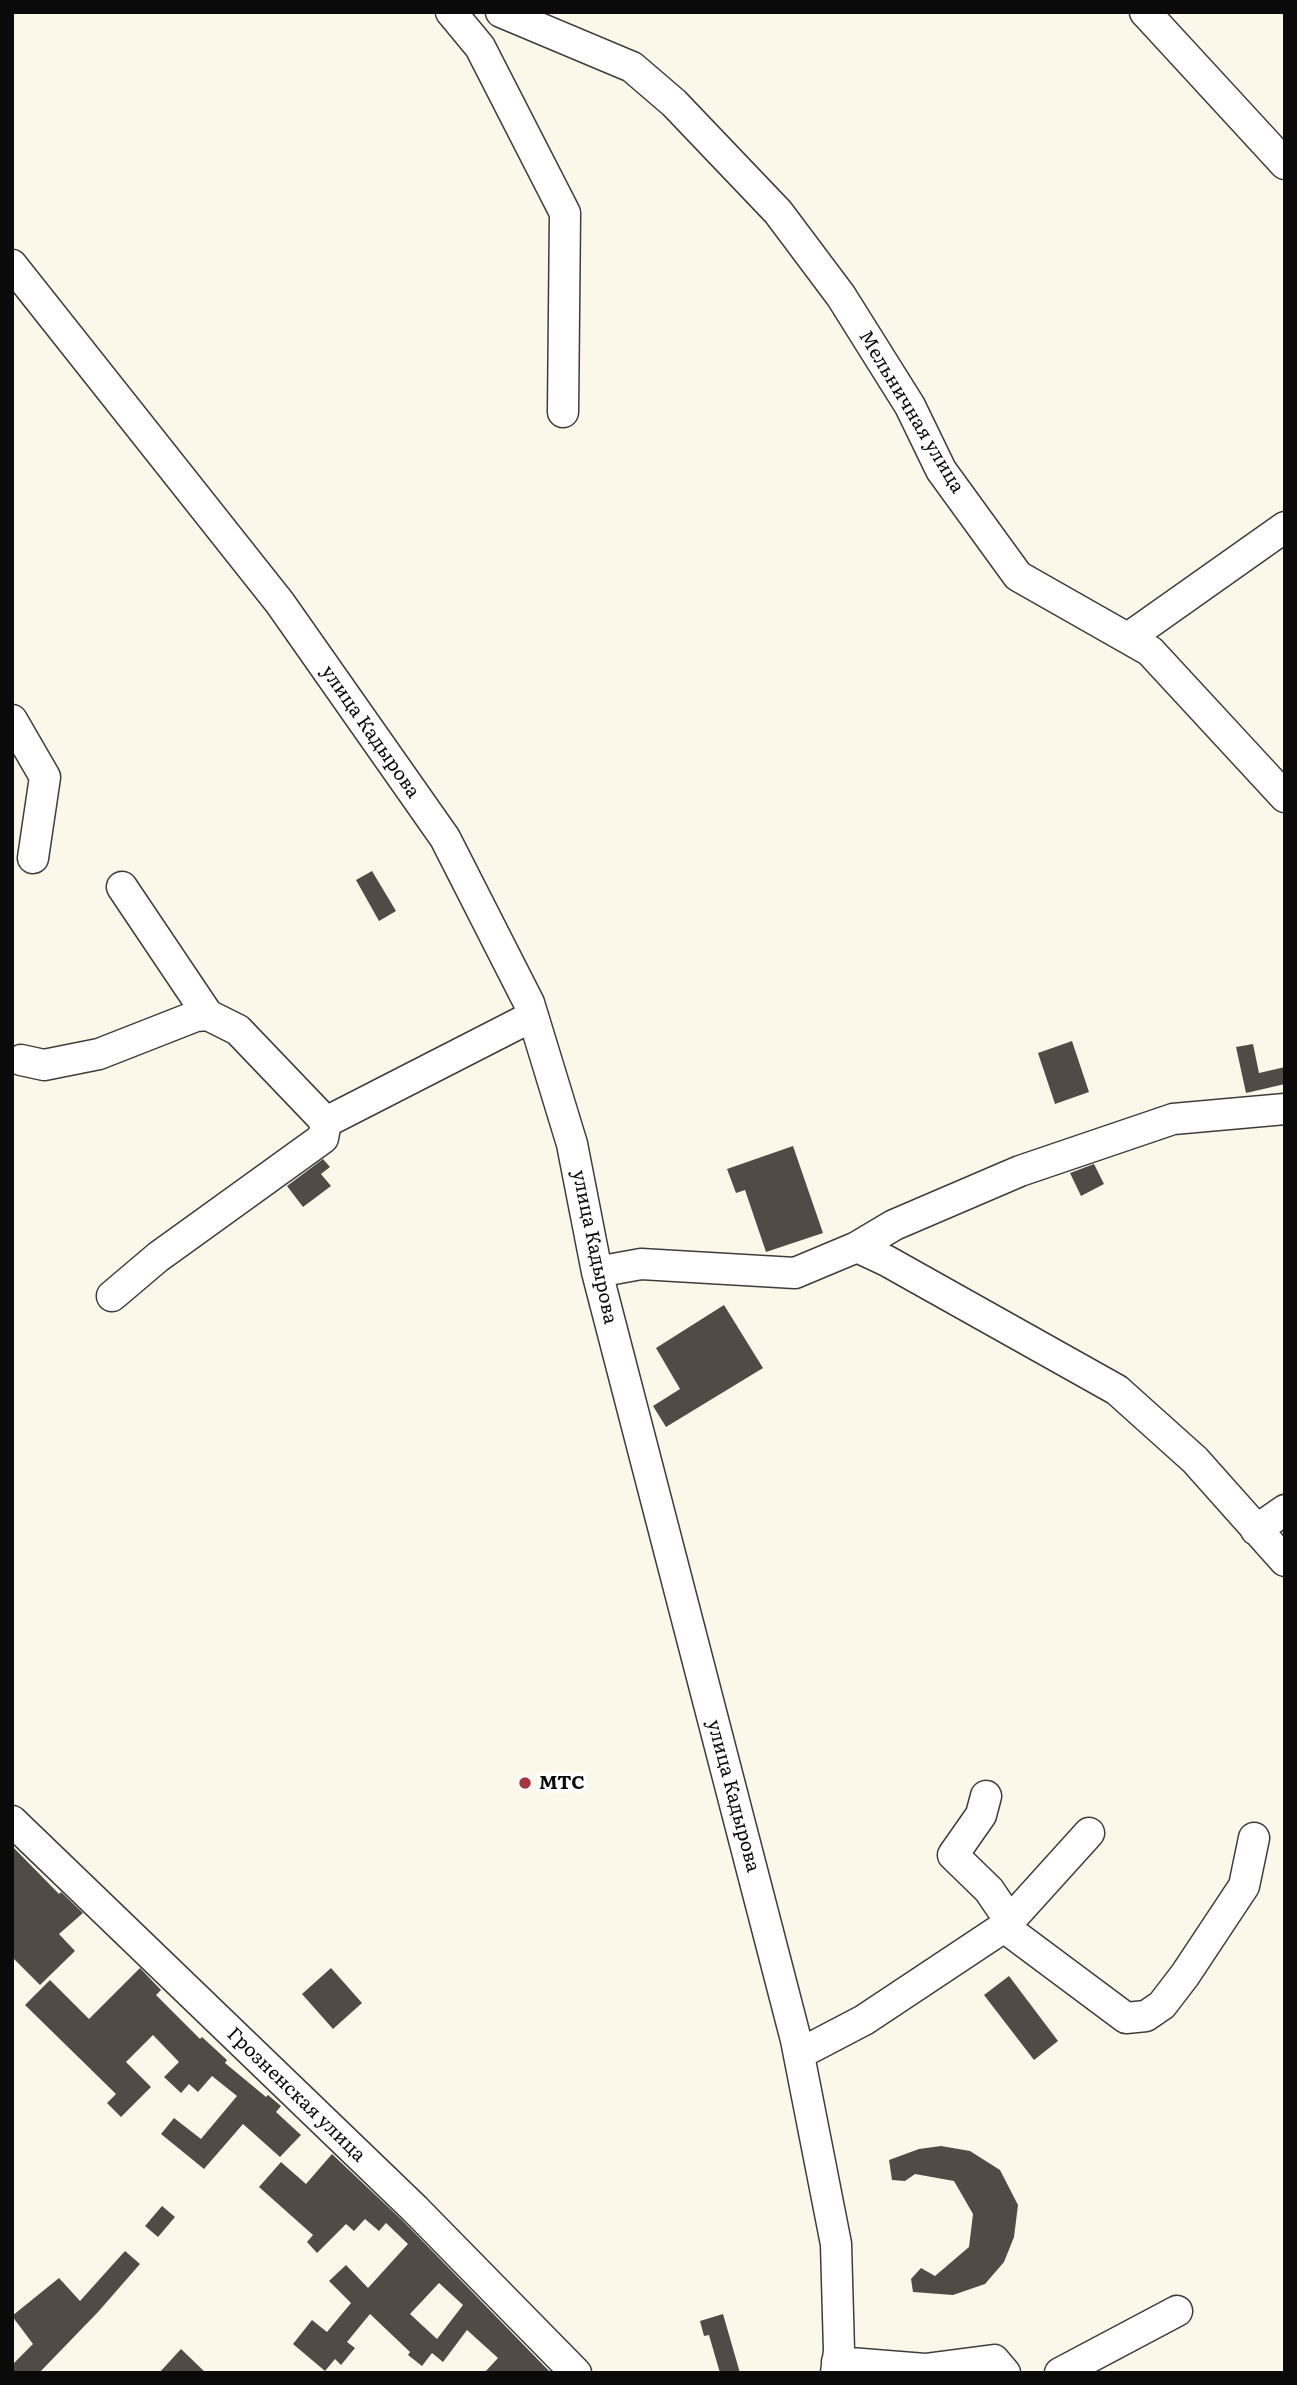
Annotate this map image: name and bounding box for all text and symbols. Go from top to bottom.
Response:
street label: Мельничная улица [853,327,969,497]
street label: улица Кадырова [316,661,424,803]
street label: улица Кадырова [567,1168,621,1326]
street label: улица Кадырова [702,1717,764,1875]
place label: МТС [539,1772,585,1794]
marker: МТС [517,1775,533,1791]
street label: Грозненская улица [222,2023,370,2167]

